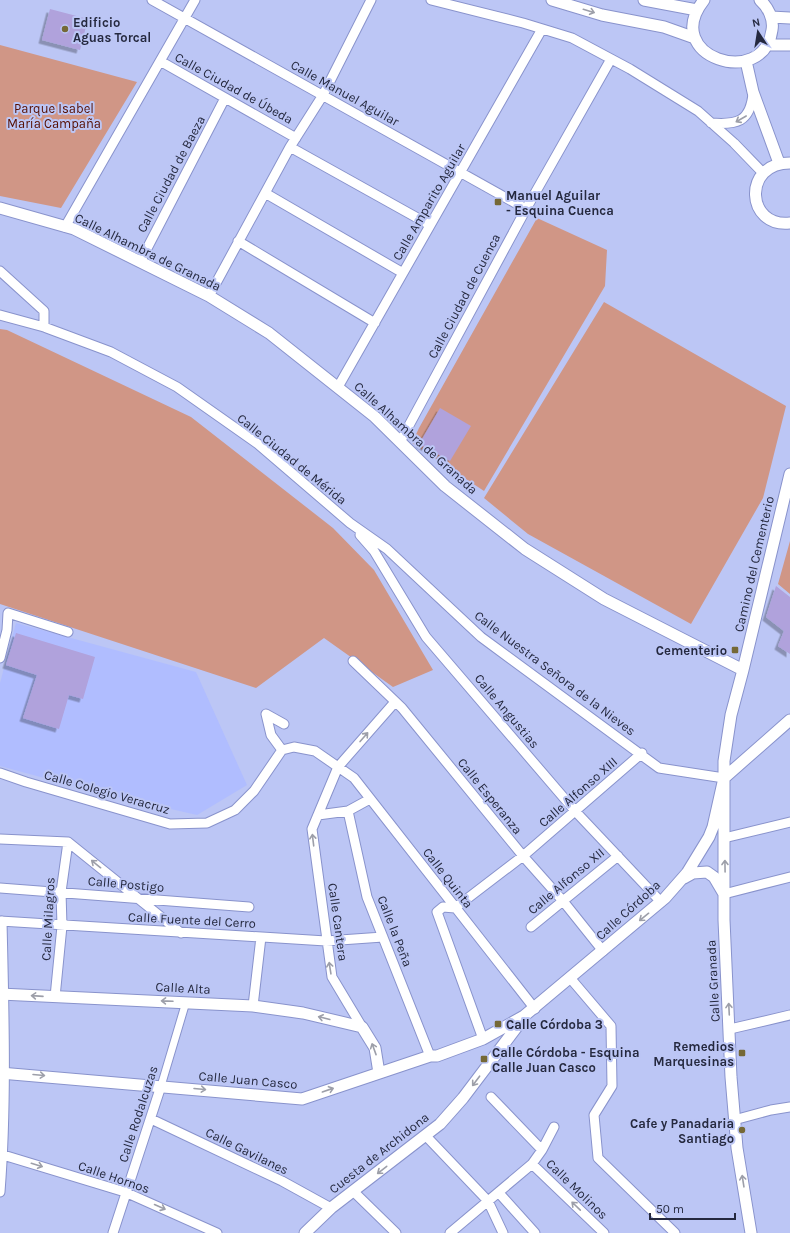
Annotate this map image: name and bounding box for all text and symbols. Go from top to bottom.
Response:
one-way arrow [583,8,596,15]
north arrow [738,12,778,52]
place label: Edificio Aguas Torcal [73,15,151,45]
text: N [751,16,761,30]
marker: Edificio Aguas Torcal [60,24,70,34]
street label: Calle Ciudad de Úbeda [172,48,297,127]
street label: Calle Manuel Aguilar [288,57,402,129]
park label: Parque Isabel María Campaña [7,101,101,131]
street label: Calle Ciudad de Baeza [134,113,208,235]
one-way arrow [735,115,747,123]
street label: Calle Amparito Aguilar [389,141,469,263]
place label: Manuel Aguilar - Esquina Cuenca [506,188,614,219]
marker: Manuel Aguilar - Esquina Cuenca [493,197,503,207]
street label: Calle Alhambra de Granada [73,210,223,294]
street label: Calle Ciudad de Cuenca [425,231,503,361]
street label: Calle Alhambra de Granada [351,379,481,497]
street label: Calle Ciudad de Mérida [234,410,350,508]
street label: Camino del Cementerio [731,495,777,633]
street label: Calle Nuestra Señora de la Nieves [472,608,639,739]
place label: Cementerio [656,643,727,658]
marker: Cementerio [730,645,740,655]
street label: Calle Angustias [472,671,543,751]
one-way arrow [359,732,368,743]
street label: Calle Alfonso XIII [536,754,620,830]
street label: Calle Esperanza [455,755,525,837]
street label: Calle Colegio Veracruz [43,767,171,817]
one-way arrow [309,833,317,846]
street label: Calle Quinta [420,845,476,911]
street label: Calle Alfonso XII [525,845,607,917]
one-way arrow [90,860,101,869]
one-way arrow [721,860,729,873]
street label: Calle Postigo [87,873,165,895]
street label: Calle Milagros [38,877,58,961]
street label: Calle Córdoba [593,877,663,943]
street label: Calle Cantera [325,882,351,962]
street label: Calle la Peña [375,893,415,969]
street label: Calle Fuente del Cerro [128,909,256,931]
one-way arrow [639,913,650,922]
street label: Calle Granada [703,940,723,1022]
one-way arrow [326,962,334,975]
street label: Calle Alta [155,979,211,997]
one-way arrow [31,993,44,1000]
one-way arrow [161,998,174,1005]
one-way arrow [725,1003,732,1016]
one-way arrow [318,1013,331,1021]
place label: Calle Córdoba 3 [506,1017,603,1032]
marker: Calle Córdoba 3 [493,1019,503,1029]
place label: Remedios Marquesinas [653,1039,734,1070]
one-way arrow [369,1043,377,1055]
place label: Calle Córdoba - Esquina Calle Juan Casco [492,1045,640,1075]
marker: Remedios Marquesinas [737,1048,747,1058]
marker: Calle Córdoba - Esquina Calle Juan Casco [479,1054,489,1064]
street label: Calle Rodalcuzas [115,1064,161,1164]
street label: Calle Juan Casco [198,1068,298,1092]
one-way arrow [32,1072,45,1079]
one-way arrow [471,1075,480,1086]
one-way arrow [193,1086,206,1093]
one-way arrow [322,1086,334,1094]
street label: Cuesta de Archidona [326,1109,432,1197]
place label: Cafe y Panadaria Santiago [630,1116,734,1146]
street label: Calle Gavilanes [203,1124,291,1178]
marker: Cafe y Panadaria Santiago [737,1125,747,1135]
street label: Calle Molinos [543,1156,611,1222]
street label: Calle Hornos [76,1158,152,1196]
one-way arrow [31,1162,44,1169]
one-way arrow [377,1166,388,1174]
one-way arrow [738,1175,746,1188]
scale bar [650,1195,735,1221]
one-way arrow [571,1201,581,1211]
text: 50 m [656,1202,684,1216]
one-way arrow [154,1204,166,1211]

